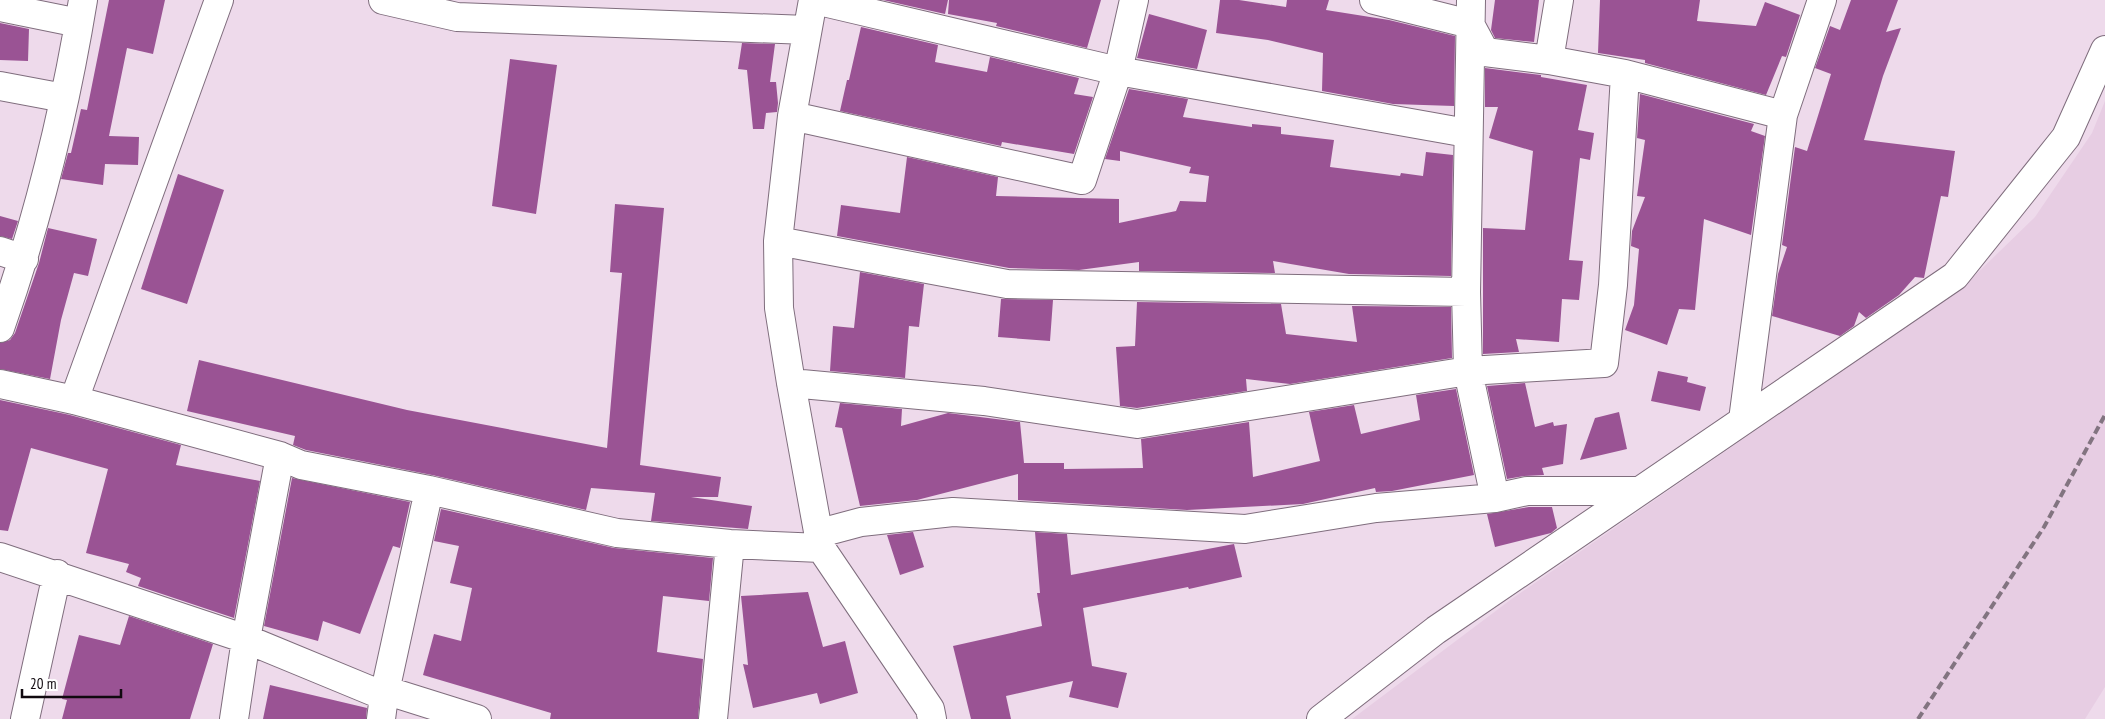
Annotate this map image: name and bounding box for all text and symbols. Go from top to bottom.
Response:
scale bar [22,666,121,698]
text: 20 m [30,674,56,693]

